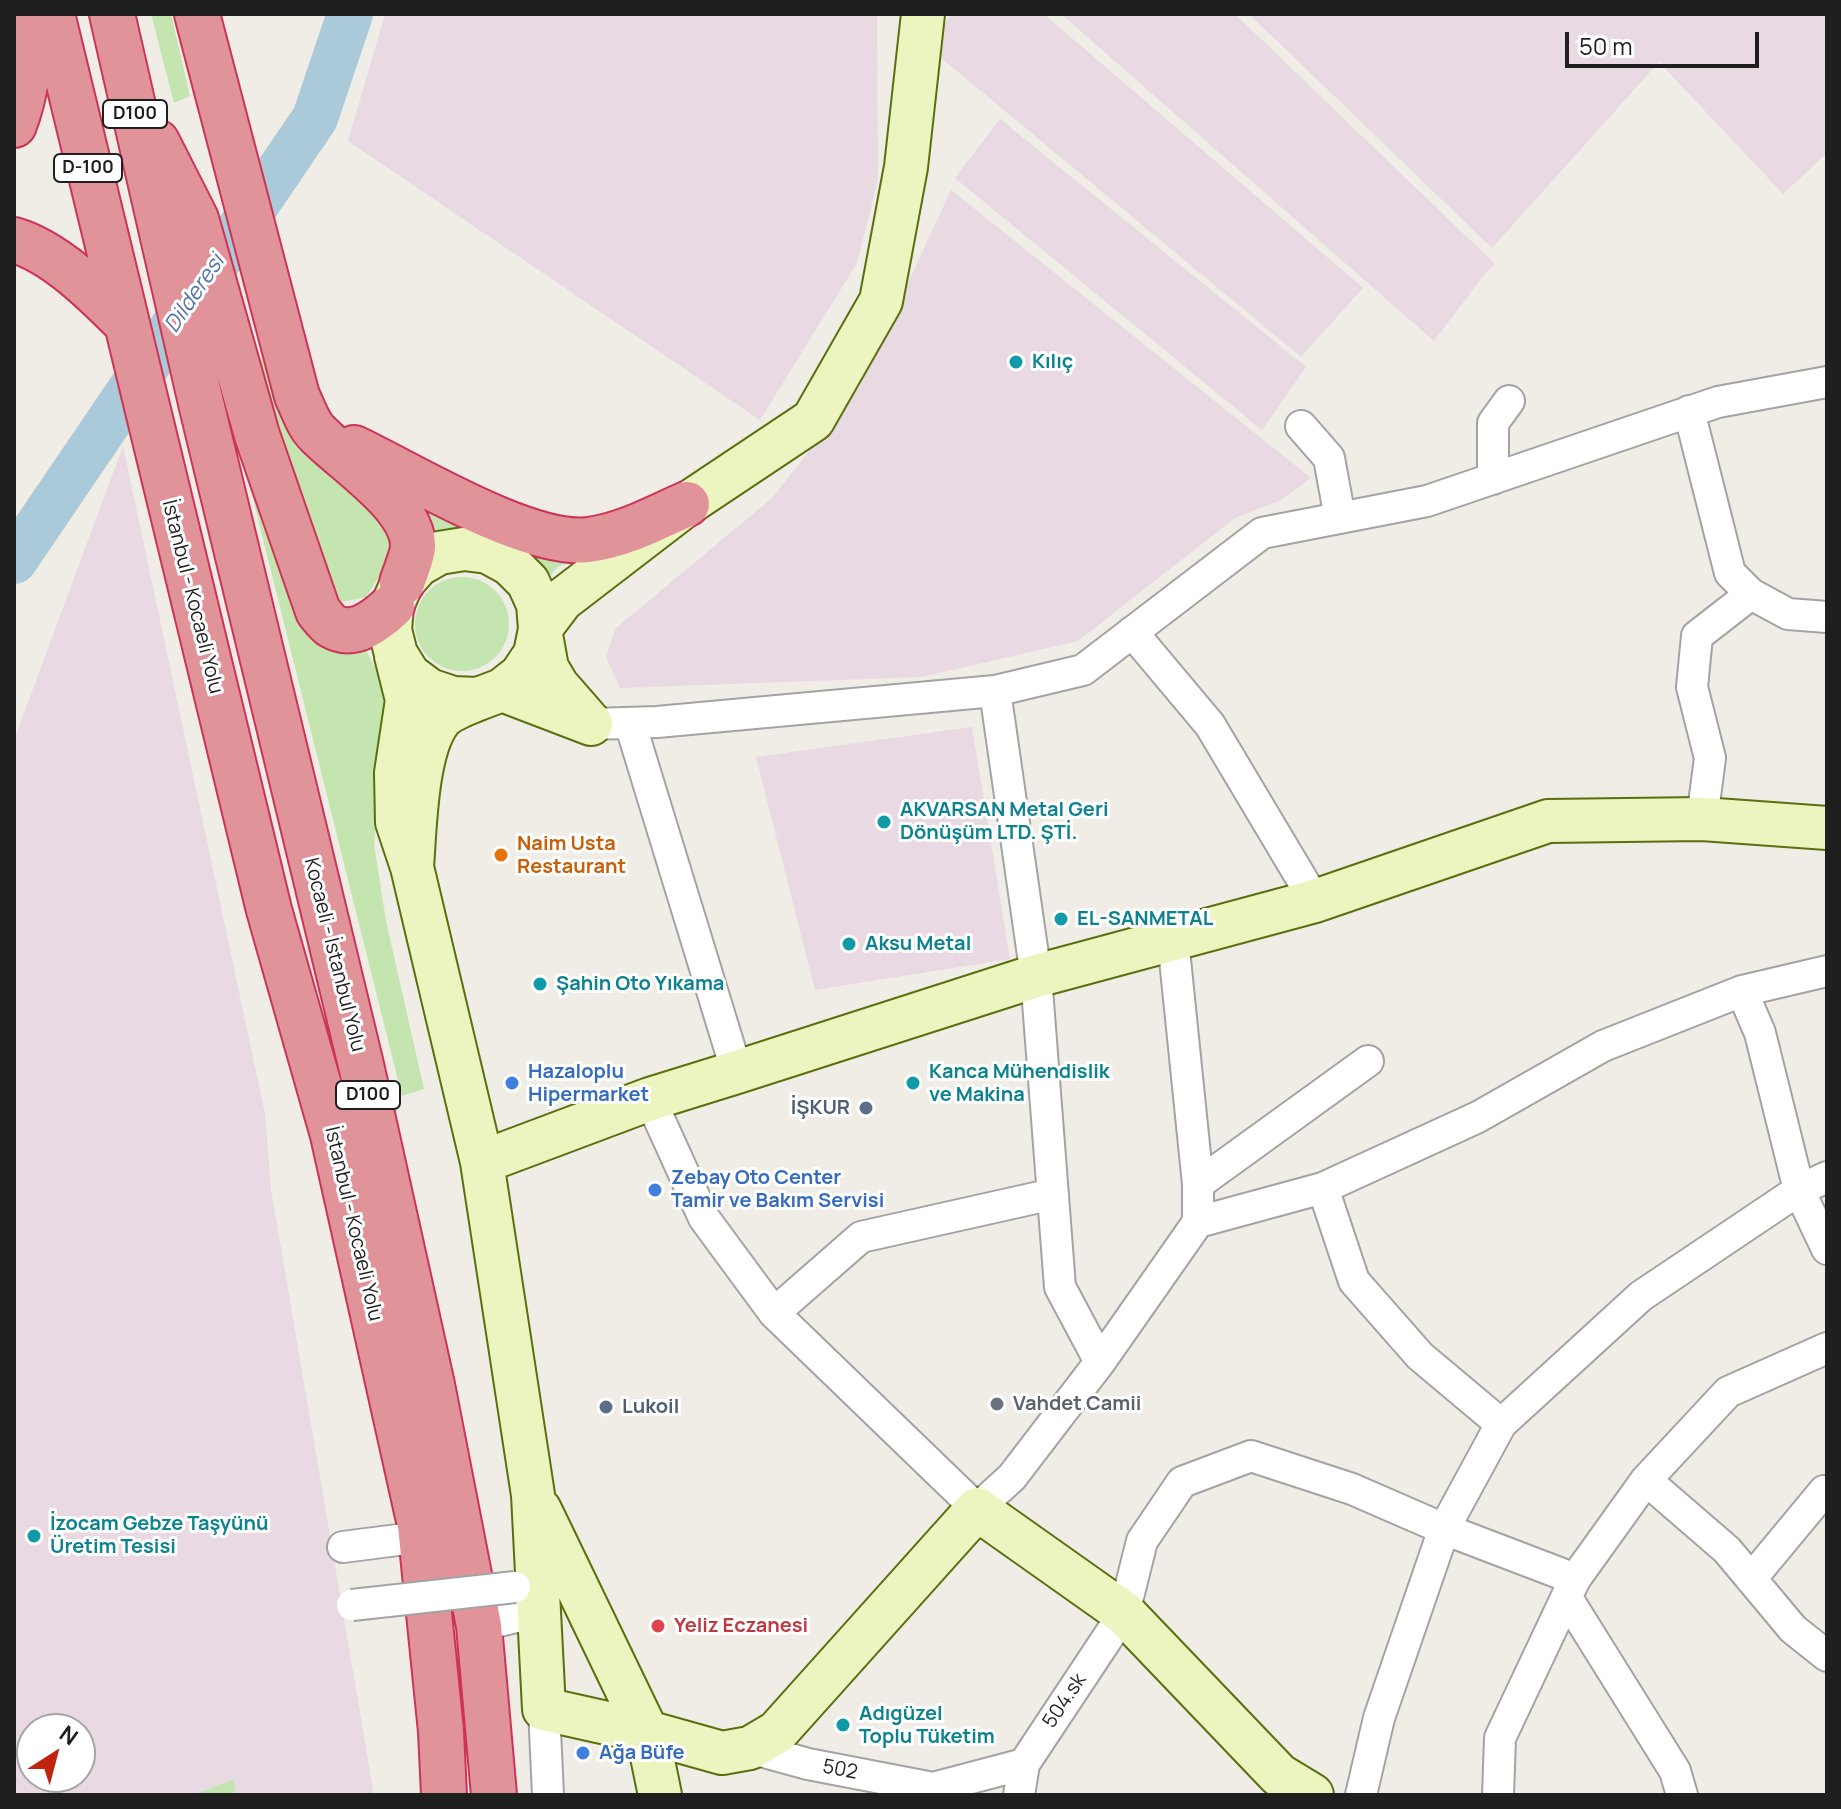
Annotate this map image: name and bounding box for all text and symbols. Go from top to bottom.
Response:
scale bar [1569,16,1763,66]
text: 50 m [1579,29,1633,62]
road number: D100 [103,100,167,128]
road number: D-100 [54,154,122,182]
water label: Dilderesi [159,250,231,338]
place label: Kılıç [1032,350,1073,374]
marker: Kılıç [1007,353,1025,371]
street label: İstanbul - Kocaeli Yolu [156,498,228,696]
place label: AKVARSAN Metal Geri Dönüşüm LTD. ŞTİ. [900,798,1108,845]
marker: AKVARSAN Metal Geri Dönüşüm LTD. ŞTİ. [875,813,893,831]
place label: Naim Usta Restaurant [517,832,626,879]
marker: Naim Usta Restaurant [492,846,510,864]
street label: Kocaeli - İstanbul Yolu [298,856,370,1054]
place label: EL-SANMETAL [1077,907,1213,931]
marker: EL-SANMETAL [1052,910,1070,928]
place label: Aksu Metal [865,932,971,956]
marker: Aksu Metal [840,935,858,953]
place label: Şahin Oto Yıkama [556,972,724,996]
marker: Şahin Oto Yıkama [531,975,549,993]
place label: Hazaloplu Hipermarket [528,1060,649,1107]
place label: Kanca Mühendislik ve Makina [929,1060,1110,1107]
marker: Hazaloplu Hipermarket [503,1074,521,1092]
marker: Kanca Mühendislik ve Makina [904,1074,922,1092]
road number: D100 [336,1081,400,1109]
place label: İŞKUR [791,1096,850,1120]
marker: İŞKUR [857,1099,875,1117]
street label: İstanbul - Kocaeli Yolu [319,1124,387,1324]
place label: Zebay Oto Center Tamir ve Bakım Servisi [671,1166,884,1213]
marker: Zebay Oto Center Tamir ve Bakım Servisi [646,1181,664,1199]
place label: Vahdet Camii [1013,1392,1141,1416]
place label: Lukoil [622,1395,679,1419]
marker: Vahdet Camii [988,1395,1006,1413]
marker: Lukoil [597,1398,615,1416]
place label: İzocam Gebze Taşyünü Üretim Tesisi [50,1512,269,1559]
marker: İzocam Gebze Taşyünü Üretim Tesisi [25,1527,43,1545]
place label: Yeliz Eczanesi [674,1614,808,1638]
marker: Yeliz Eczanesi [649,1617,667,1635]
street label: 504.sk [1038,1669,1092,1733]
place label: Adıgüzel Toplu Tüketim [859,1702,995,1749]
north arrow [16,1713,96,1793]
marker: Adıgüzel Toplu Tüketim [834,1716,852,1734]
text: N [54,1718,84,1752]
place label: Ağa Büfe [599,1741,685,1765]
marker: Ağa Büfe [574,1744,592,1762]
street label: 502 [820,1755,860,1785]

